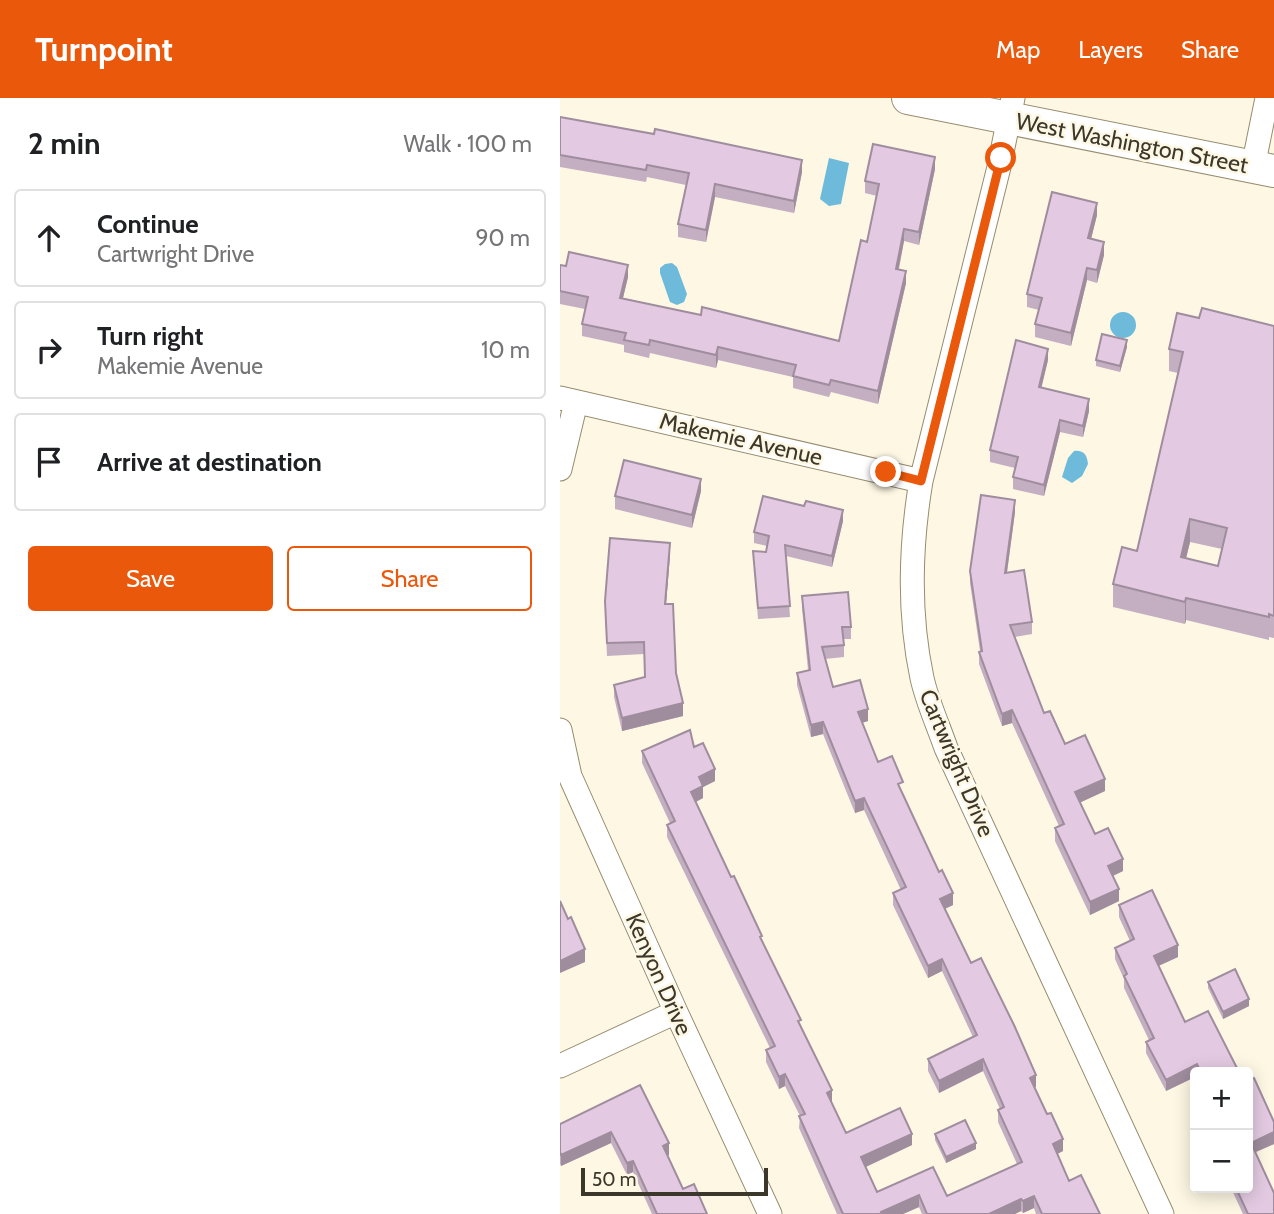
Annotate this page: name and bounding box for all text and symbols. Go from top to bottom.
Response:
text: Turnpoint [35,29,173,69]
text: Map [996,35,1040,64]
text: Layers [1078,35,1143,64]
text: Share [1181,35,1239,64]
street label: West Washington Street [1014,107,1251,179]
text: 2 min [28,125,100,162]
text: Walk · 100 m [404,130,532,158]
route start [985,142,1016,173]
text: Continue [97,208,199,240]
icon: ahead [30,219,68,257]
text: 90 m [476,224,530,252]
text: Cartwright Drive [97,240,254,268]
text: Turn right [97,320,203,352]
icon: right [30,331,68,369]
text: 10 m [481,336,530,364]
text: Makemie Avenue [97,352,263,380]
street label: Makemie Avenue [657,407,825,471]
icon: arrive [30,443,68,481]
text: Arrive at destination [97,446,322,478]
route end [870,456,901,487]
button: Save [28,546,273,611]
button: Share [287,546,532,611]
street label: Cartwright Drive [913,685,1001,841]
street label: Kenyon Drive [620,909,698,1039]
map controls [1190,1067,1253,1193]
button: + [1190,1067,1253,1130]
button: − [1190,1130,1253,1193]
scale bar [581,1165,768,1197]
text: 50 m [592,1168,636,1191]

